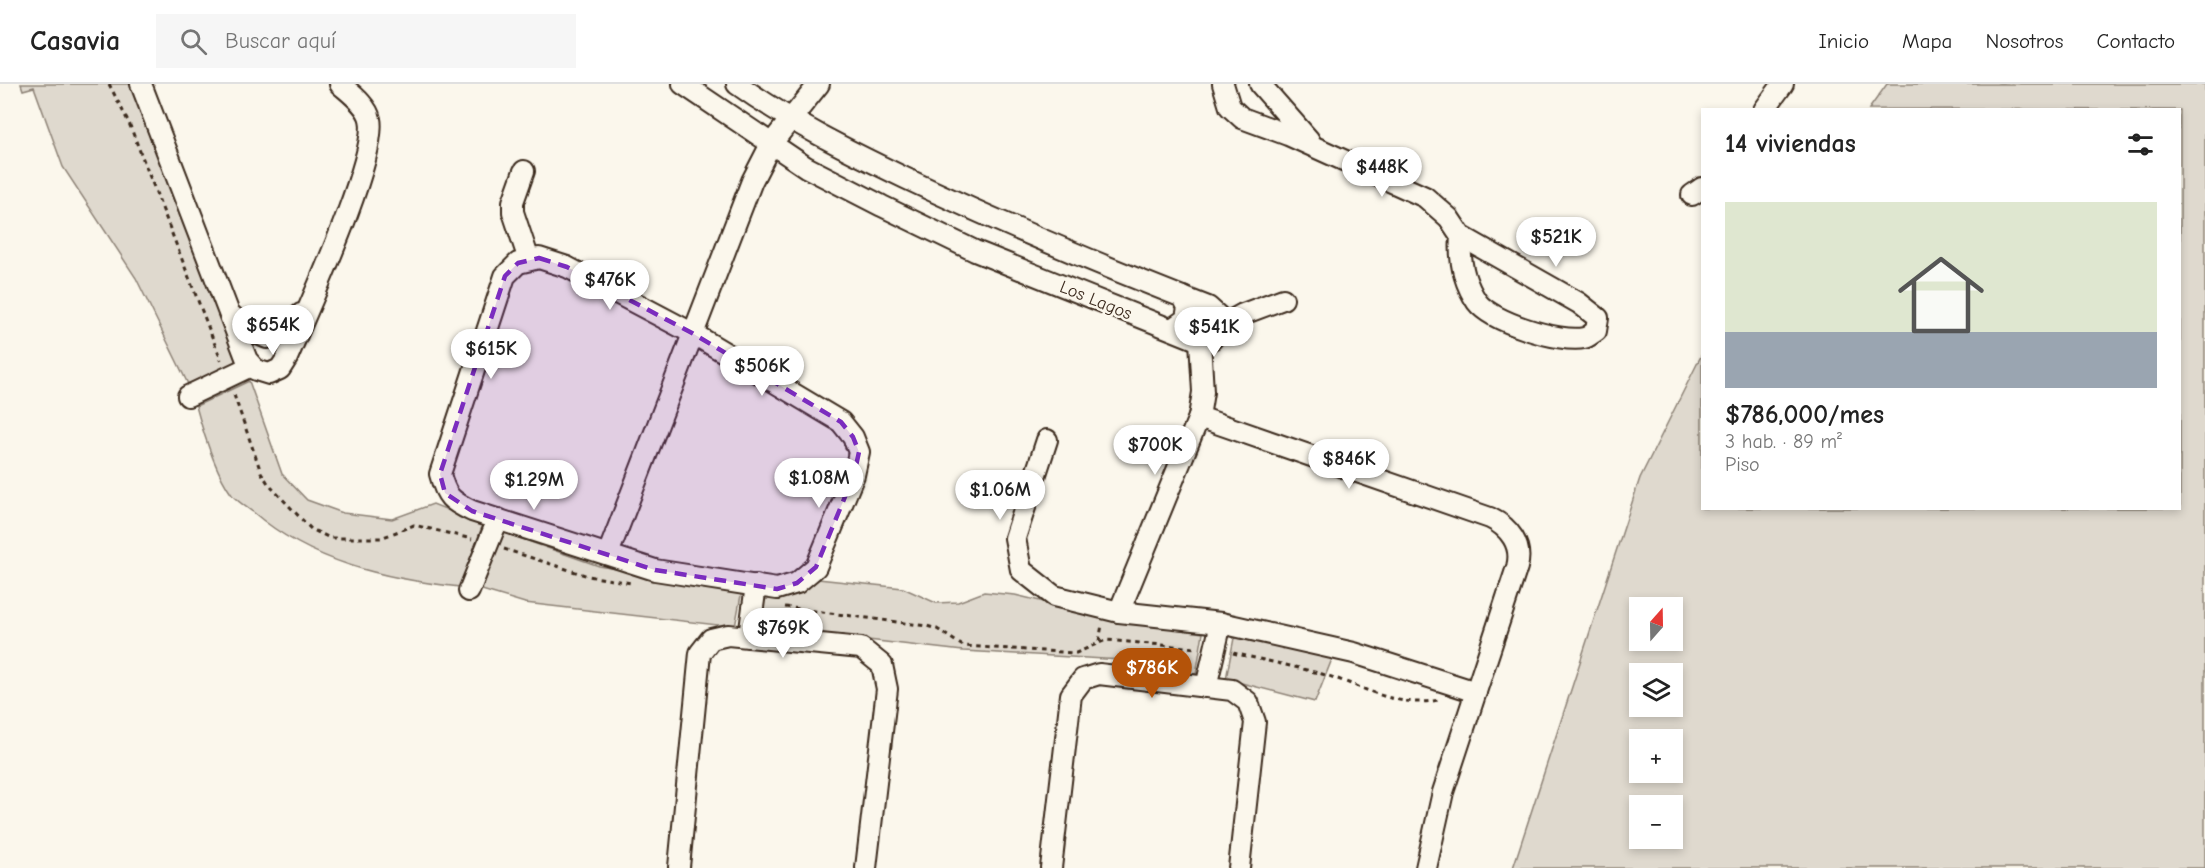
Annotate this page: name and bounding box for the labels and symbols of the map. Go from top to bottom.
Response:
pin: $448K [1340,147,1424,198]
pin: $521K [1514,217,1598,268]
pin: $476K [568,260,652,311]
street label: Los Lagos [1057,276,1135,324]
pin: $654K [231,305,315,356]
pin: $541K [1172,307,1256,358]
pin: $615K [449,329,533,380]
pin: $506K [720,346,804,397]
pin: $700K [1113,425,1197,476]
pin: $846K [1307,439,1391,490]
pin: $1.08M [770,458,868,509]
pin: $1.29M [485,460,583,511]
pin: $1.06M [951,470,1049,521]
north arrow [1629,597,1683,651]
pin: $769K [741,608,825,659]
pin: $786K [1110,648,1194,699]

